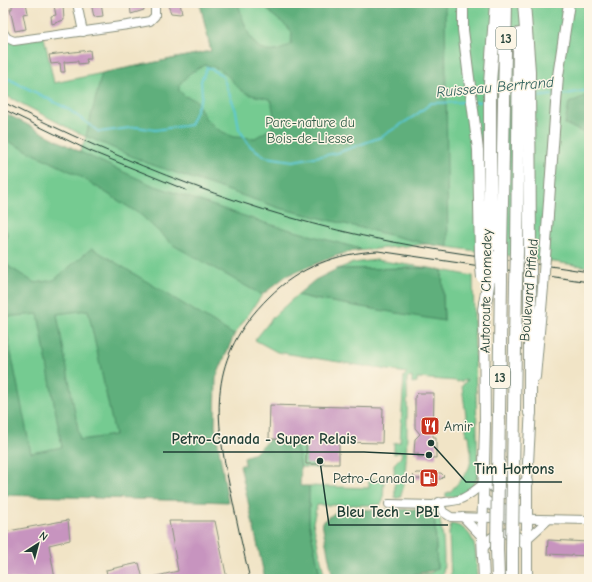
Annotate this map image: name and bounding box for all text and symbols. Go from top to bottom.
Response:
road number: 13 [496,27,516,49]
water label: Ruisseau Bertrand [436,73,555,101]
park label: Parc-nature du Bois-de-Liesse [265,114,355,147]
street label: Autoroute Chomedey [476,228,496,353]
street label: Boulevard Pitfield [516,238,542,342]
road number: 13 [490,366,510,388]
restaurant icon: Amir [419,415,441,437]
place label: Amir [444,418,473,435]
callout: Petro-Canada - Super Relais [163,425,364,452]
text: Petro-Canada - Super Relais [172,430,356,448]
callout: Tim Hortons [466,455,562,482]
text: Tim Hortons [474,460,554,478]
fuel station icon: Petro-Canada [418,467,440,489]
place label: Petro-Canada [333,470,415,487]
callout: Bleu Tech - PBI [329,498,448,525]
text: Bleu Tech - PBI [337,503,439,521]
north arrow [18,524,58,564]
text: N [37,529,50,544]

